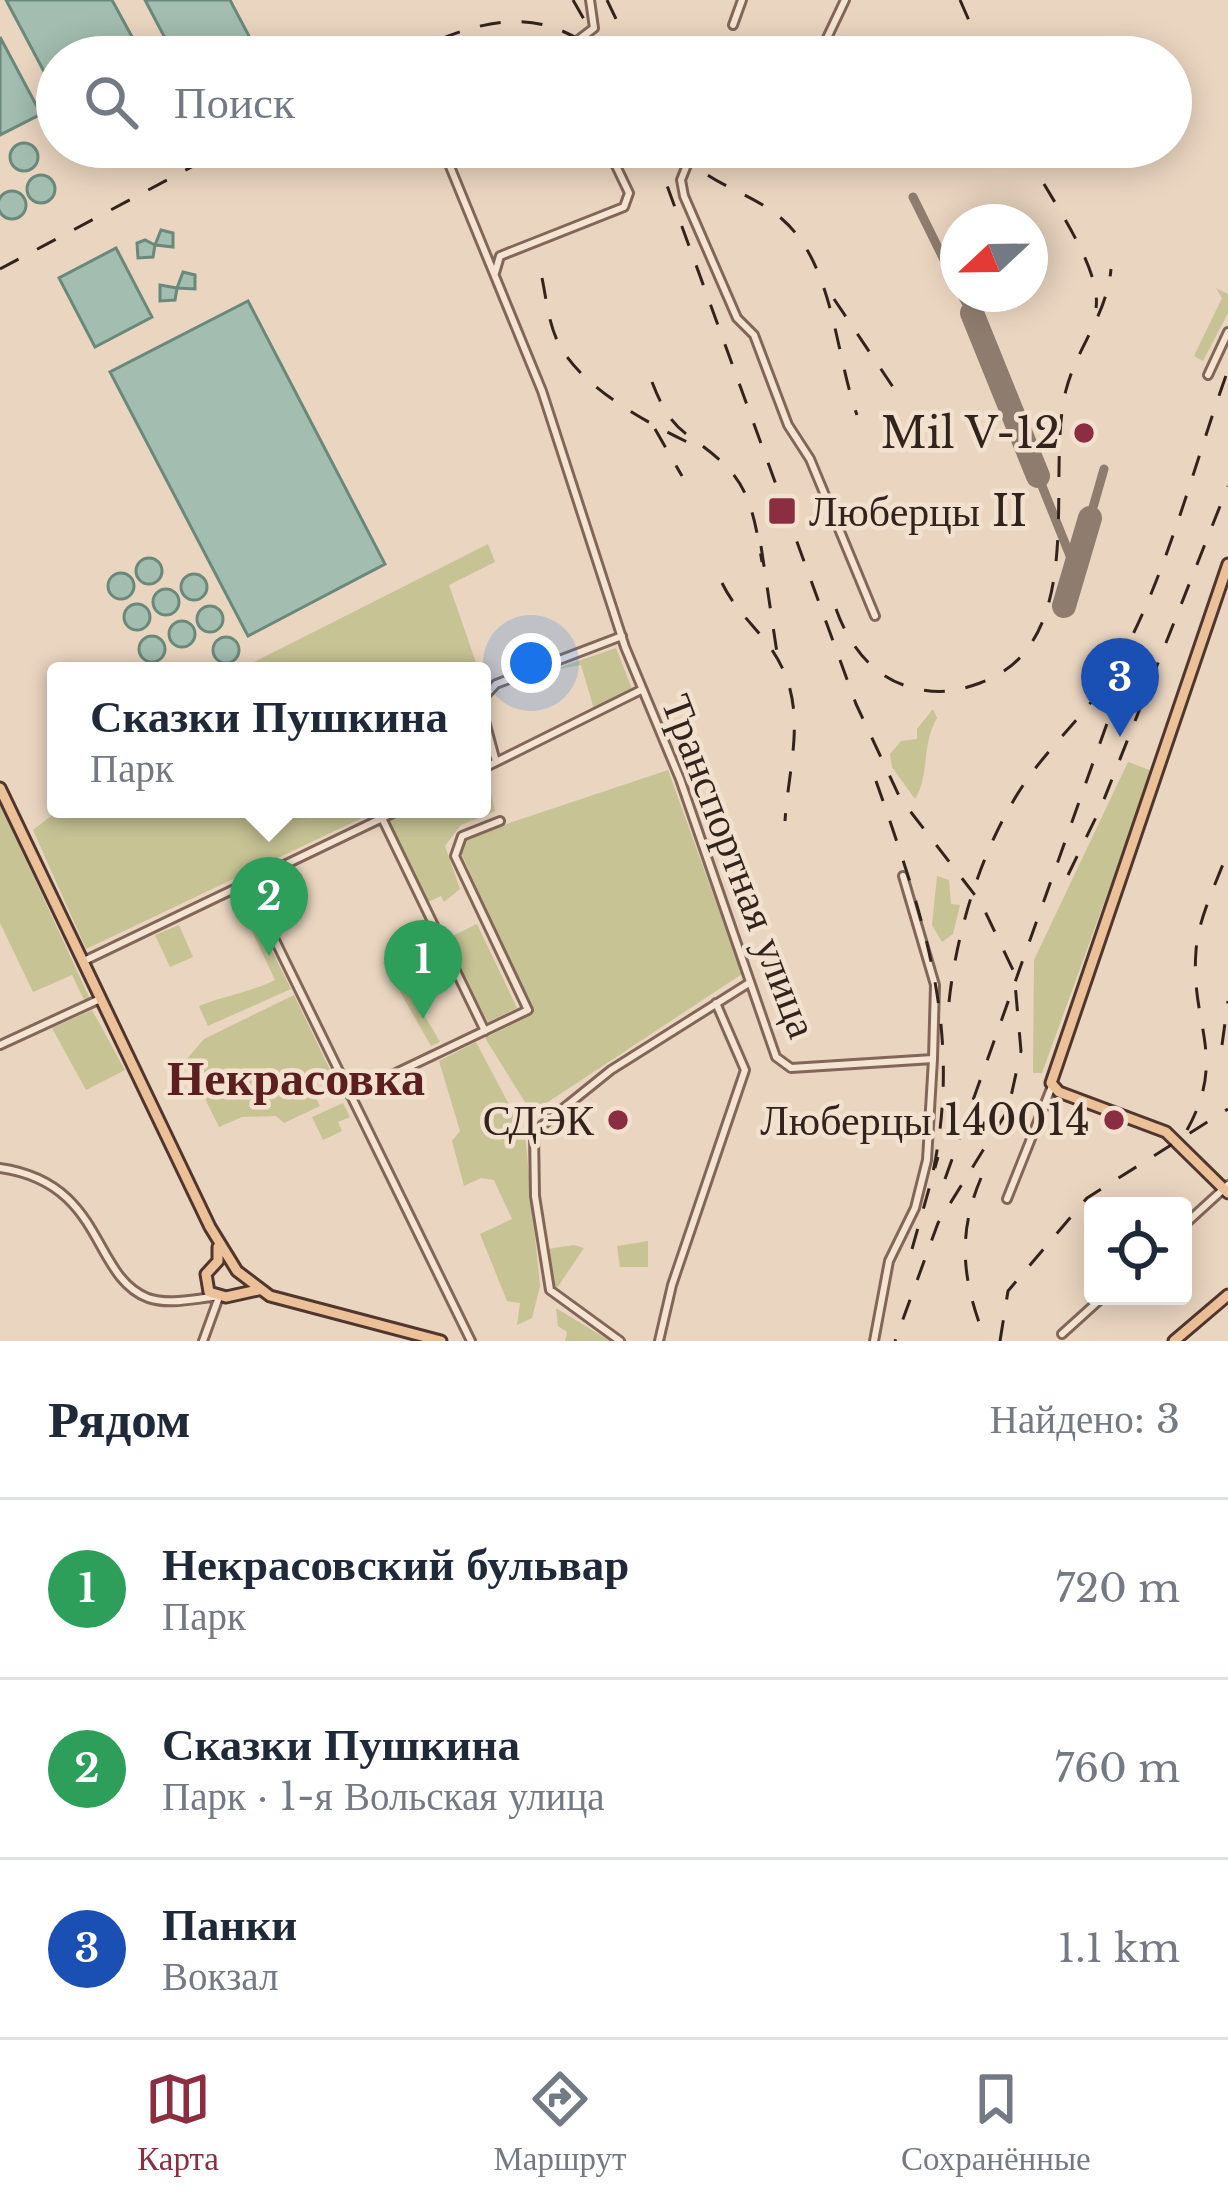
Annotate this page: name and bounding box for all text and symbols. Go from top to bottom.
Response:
search box [36,36,1192,168]
icon: search [78,69,144,135]
text: Поиск [174,74,295,130]
north arrow [940,204,1048,312]
place label: Mil V-12 [881,407,1060,459]
marker: Mil V-12 [1071,420,1097,446]
place label: Люберцы II [809,485,1027,537]
marker: Люберцы II [766,495,798,527]
your location [501,633,561,693]
pin: 3 [1081,638,1159,737]
popup [47,662,491,818]
street label: Транспортная улица [651,687,829,1045]
text: Сказки Пушкина [90,688,448,744]
text: Парк [90,744,174,793]
pin: 2 [230,857,308,956]
pin: 1 [384,920,462,1019]
district label: Некрасовка [167,1048,425,1108]
place label: СДЭК [483,1094,595,1146]
place label: Люберцы 140014 [760,1094,1090,1146]
marker: СДЭК [605,1107,631,1133]
marker: Люберцы 140014 [1101,1107,1127,1133]
map controls [1084,1197,1192,1305]
button: locate [1084,1197,1192,1305]
text: Рядом [48,1388,191,1451]
text: Найдено: 3 [990,1395,1180,1444]
text: Некрасовский бульвар [162,1536,629,1592]
text: 1 [78,1564,96,1613]
text: 720 m [1056,1564,1180,1613]
text: Парк [162,1592,246,1641]
text: Сказки Пушкина [162,1716,520,1772]
text: 2 [74,1744,100,1793]
text: 760 m [1054,1744,1180,1793]
text: Парк · 1-я Вольская улица [162,1772,605,1821]
text: Панки [162,1896,297,1952]
text: 3 [75,1924,99,1973]
text: 1.1 km [1058,1924,1180,1973]
text: Вокзал [162,1952,278,2001]
tab: Карта [137,2066,219,2179]
tab: Маршрут [494,2066,626,2179]
tab: Сохранённые [901,2066,1091,2179]

